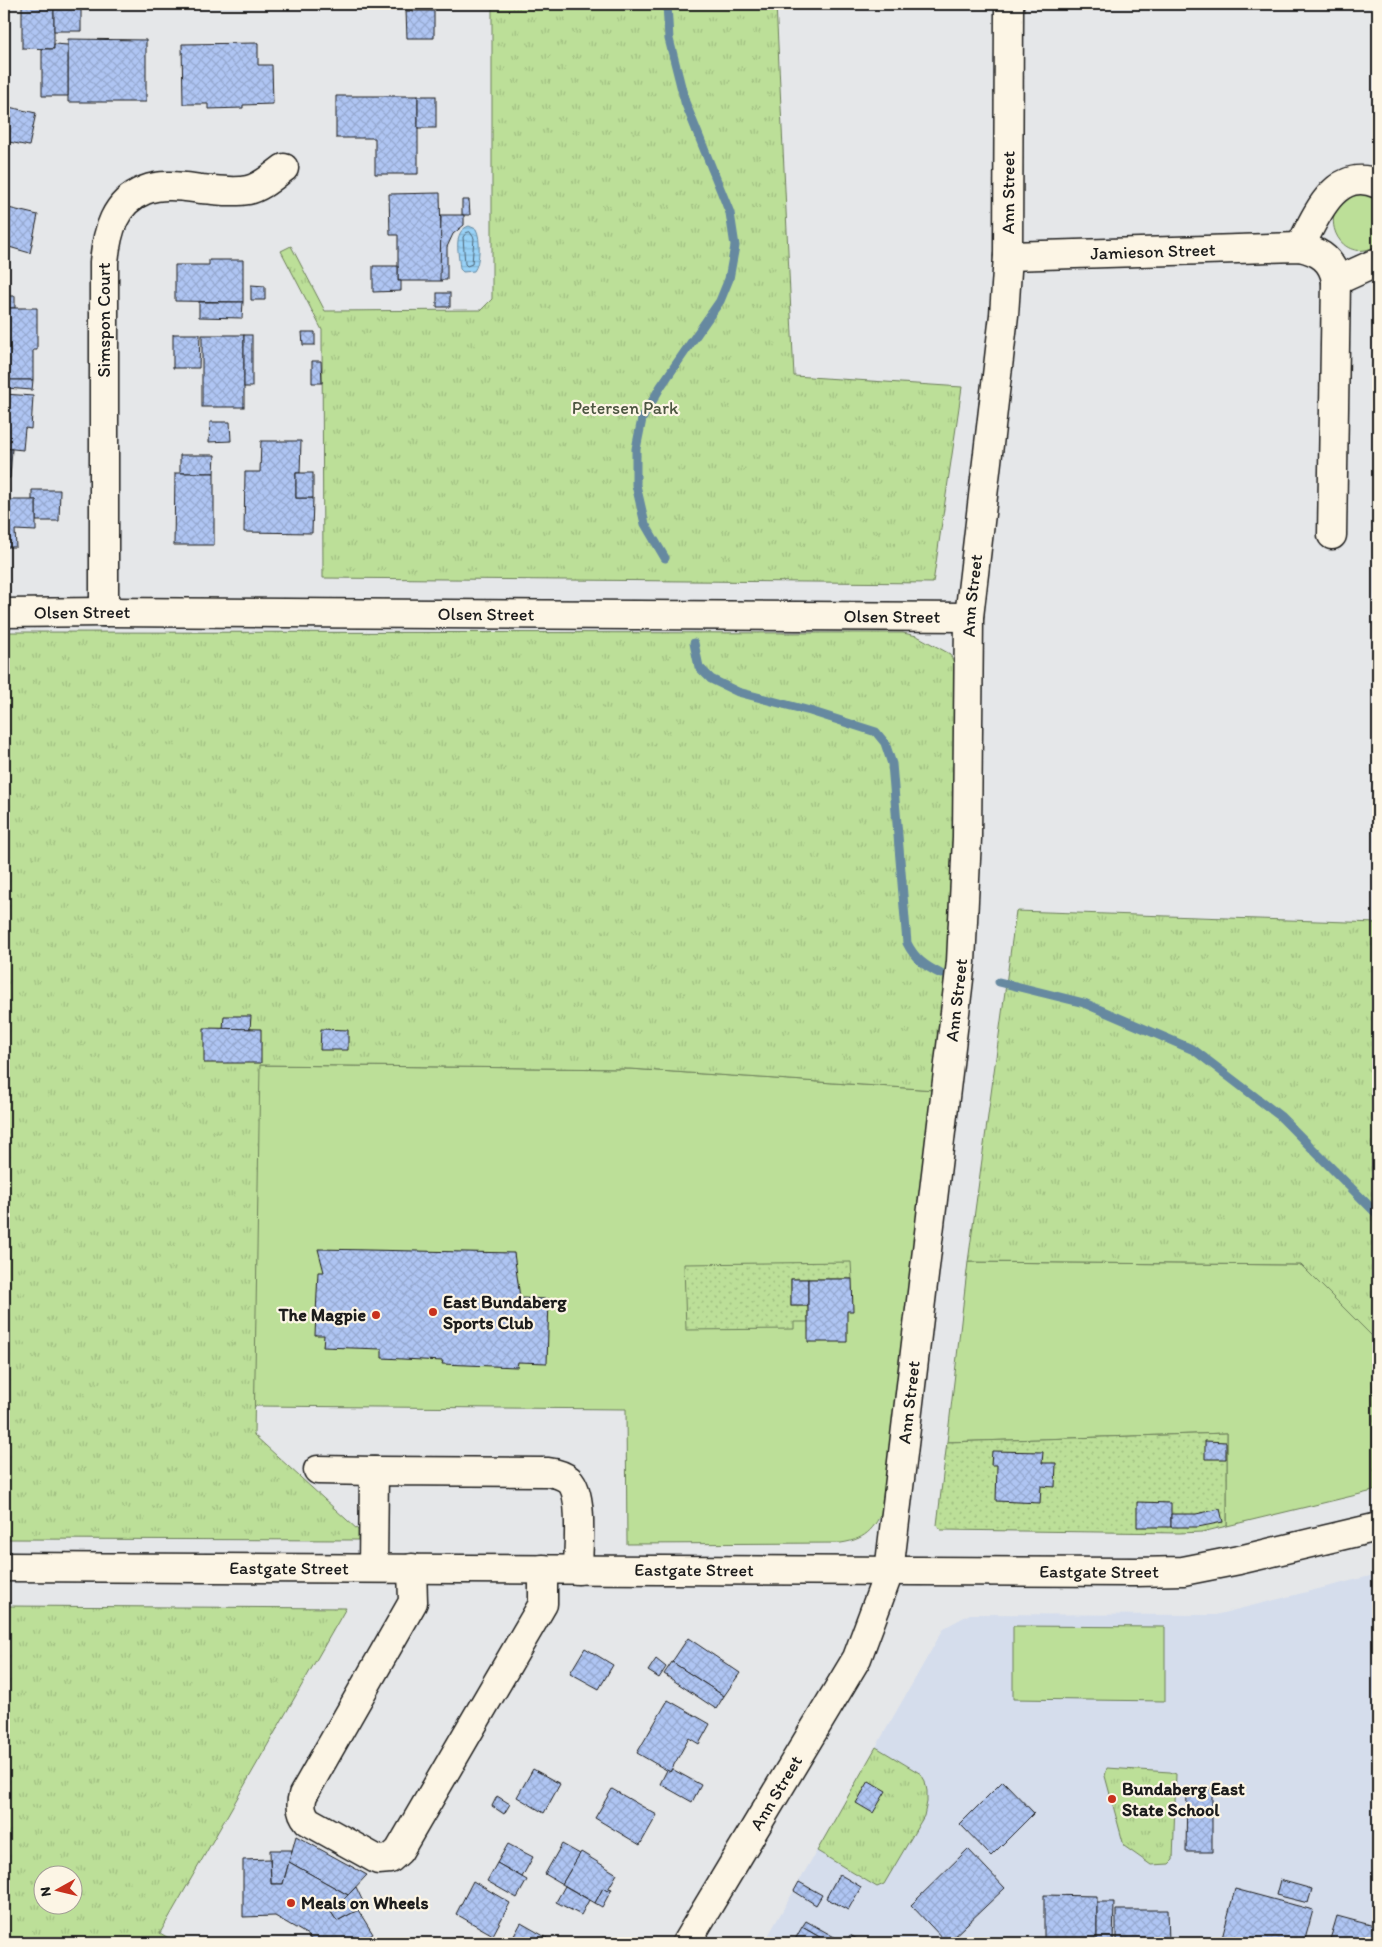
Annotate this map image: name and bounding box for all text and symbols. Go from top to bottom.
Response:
street label: Ann Street [997,151,1019,234]
street label: Jamieson Street [1090,239,1216,264]
street label: Simspon Court [93,262,115,378]
park label: Petersen Park [572,397,679,419]
street label: Ann Street [958,553,987,637]
street label: Olsen Street [33,601,131,624]
street label: Olsen Street [438,603,535,625]
street label: Olsen Street [844,605,941,628]
street label: Ann Street [941,957,972,1043]
place label: East Bundaberg Sports Club [443,1291,567,1334]
place label: The Magpie [277,1304,366,1326]
marker: East Bundaberg Sports Club [427,1306,439,1318]
marker: The Magpie [370,1309,382,1321]
street label: Ann Street [893,1359,925,1445]
street label: Eastgate Street [229,1557,349,1580]
street label: Eastgate Street [634,1559,754,1581]
street label: Eastgate Street [1039,1561,1159,1583]
street label: Ann Street [745,1751,807,1834]
place label: Bundaberg East State School [1122,1778,1245,1821]
marker: Bundaberg East State School [1106,1793,1118,1805]
north arrow [32,1864,82,1914]
text: N [37,1886,55,1898]
place label: Meals on Wheels [301,1892,429,1914]
marker: Meals on Wheels [285,1897,297,1909]

